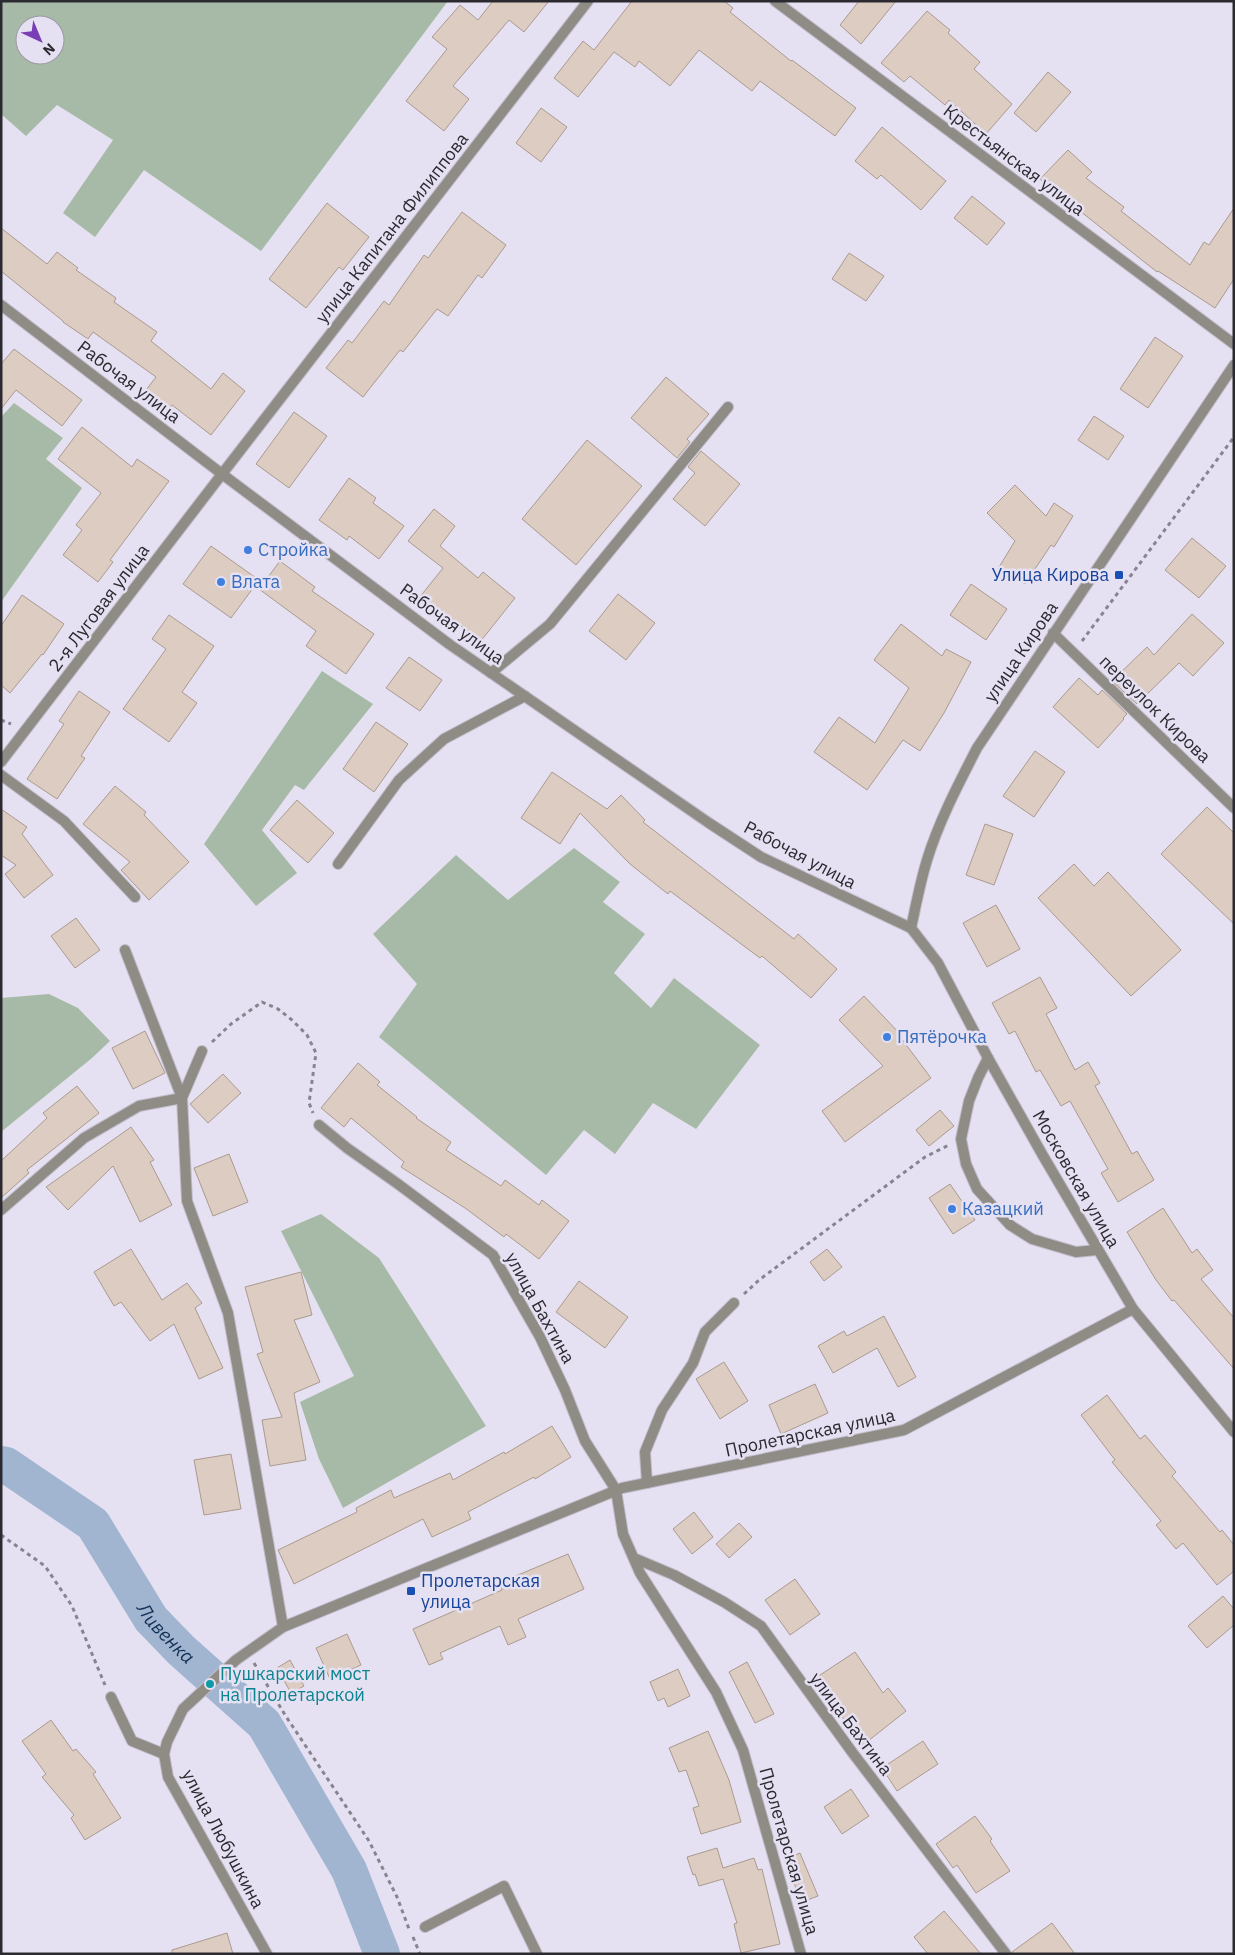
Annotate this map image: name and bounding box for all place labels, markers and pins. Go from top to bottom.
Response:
place label: Стройка [258,538,328,561]
marker: Стройка [242,544,254,556]
place label: Улица Кирова [992,563,1109,586]
marker: Улица Кирова [1113,569,1125,581]
place label: Влата [231,570,280,593]
marker: Влата [215,576,227,588]
place label: Пятёрочка [897,1025,987,1048]
marker: Пятёрочка [881,1031,893,1043]
place label: Казацкий [962,1197,1044,1220]
marker: Казацкий [946,1203,958,1215]
place label: Пролетарская улица [421,1569,540,1613]
marker: Пролетарская улица [405,1585,417,1597]
place label: Пушкарский мост на Пролетарской [220,1662,371,1706]
marker: Пушкарский мост на Пролетарской [204,1678,216,1690]

